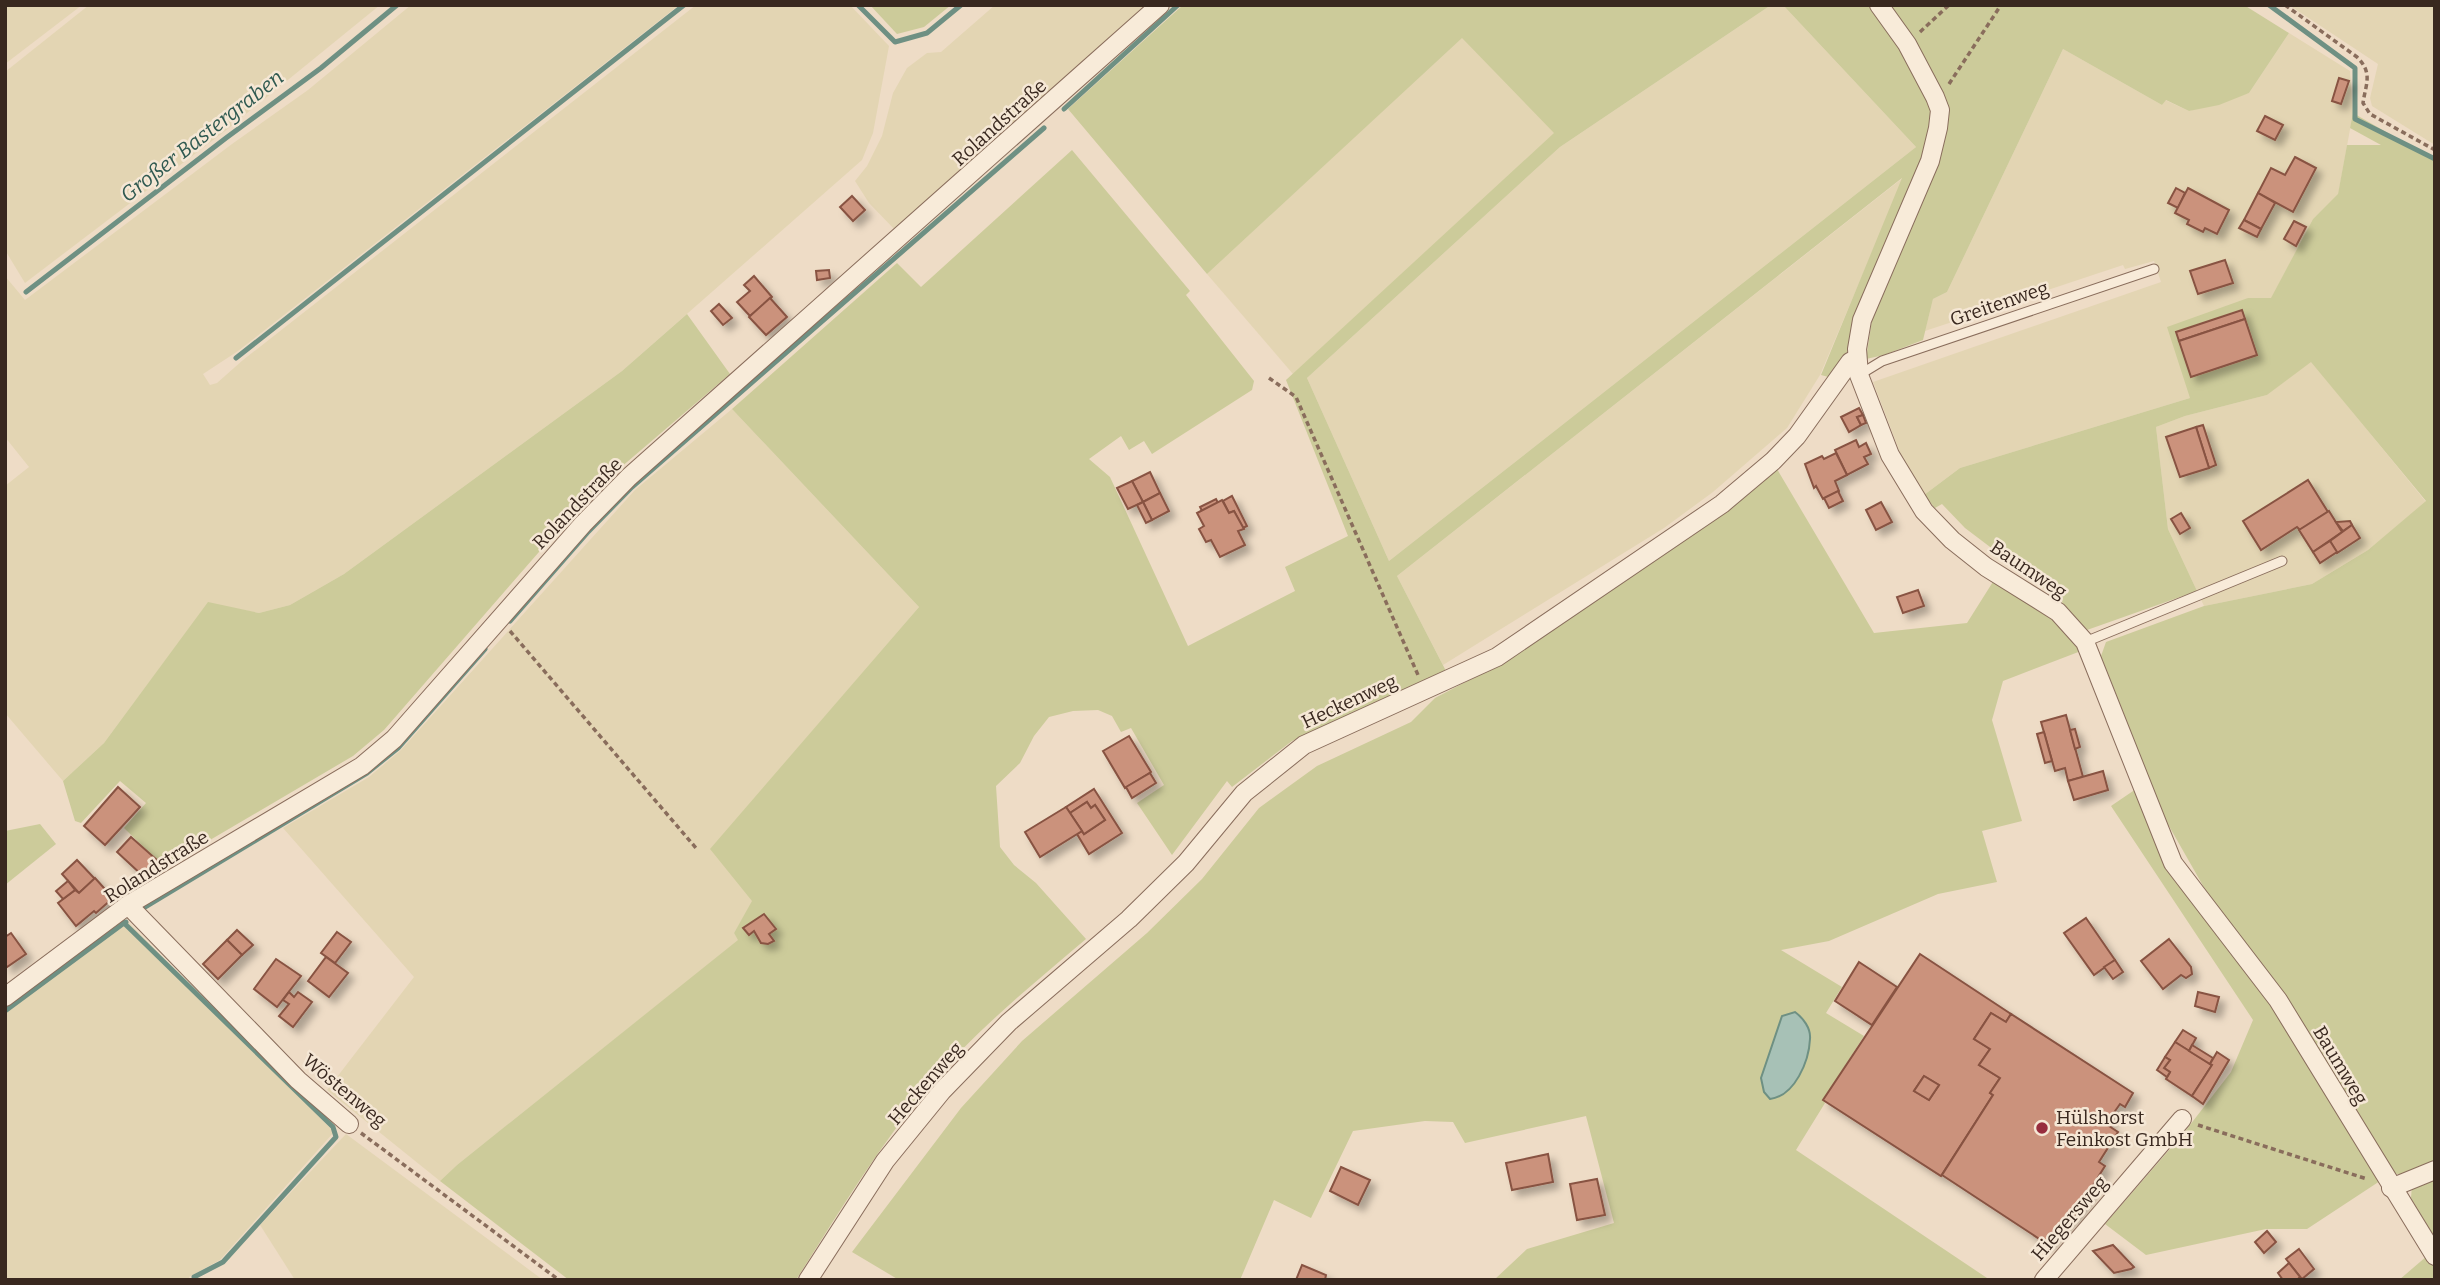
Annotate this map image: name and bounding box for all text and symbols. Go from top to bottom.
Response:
water label: Großer Bastergraben [115,64,289,208]
street label: Rolandstraße [948,74,1051,171]
street label: Greitenweg [1947,276,2052,331]
street label: Rolandstraße [528,453,627,554]
street label: Baumweg [1986,535,2072,604]
street label: Heckenweg [1298,669,1401,734]
street label: Rolandstraße [100,825,213,908]
street label: Baumweg [2308,1022,2373,1109]
street label: Heckenweg [883,1037,968,1130]
street label: Wöstenweg [298,1049,392,1132]
place label: Hülshorst Feinkost GmbH [2056,1106,2193,1151]
marker: Hülshorst Feinkost GmbH [2034,1120,2050,1136]
street label: Hiegersweg [2026,1171,2113,1265]

